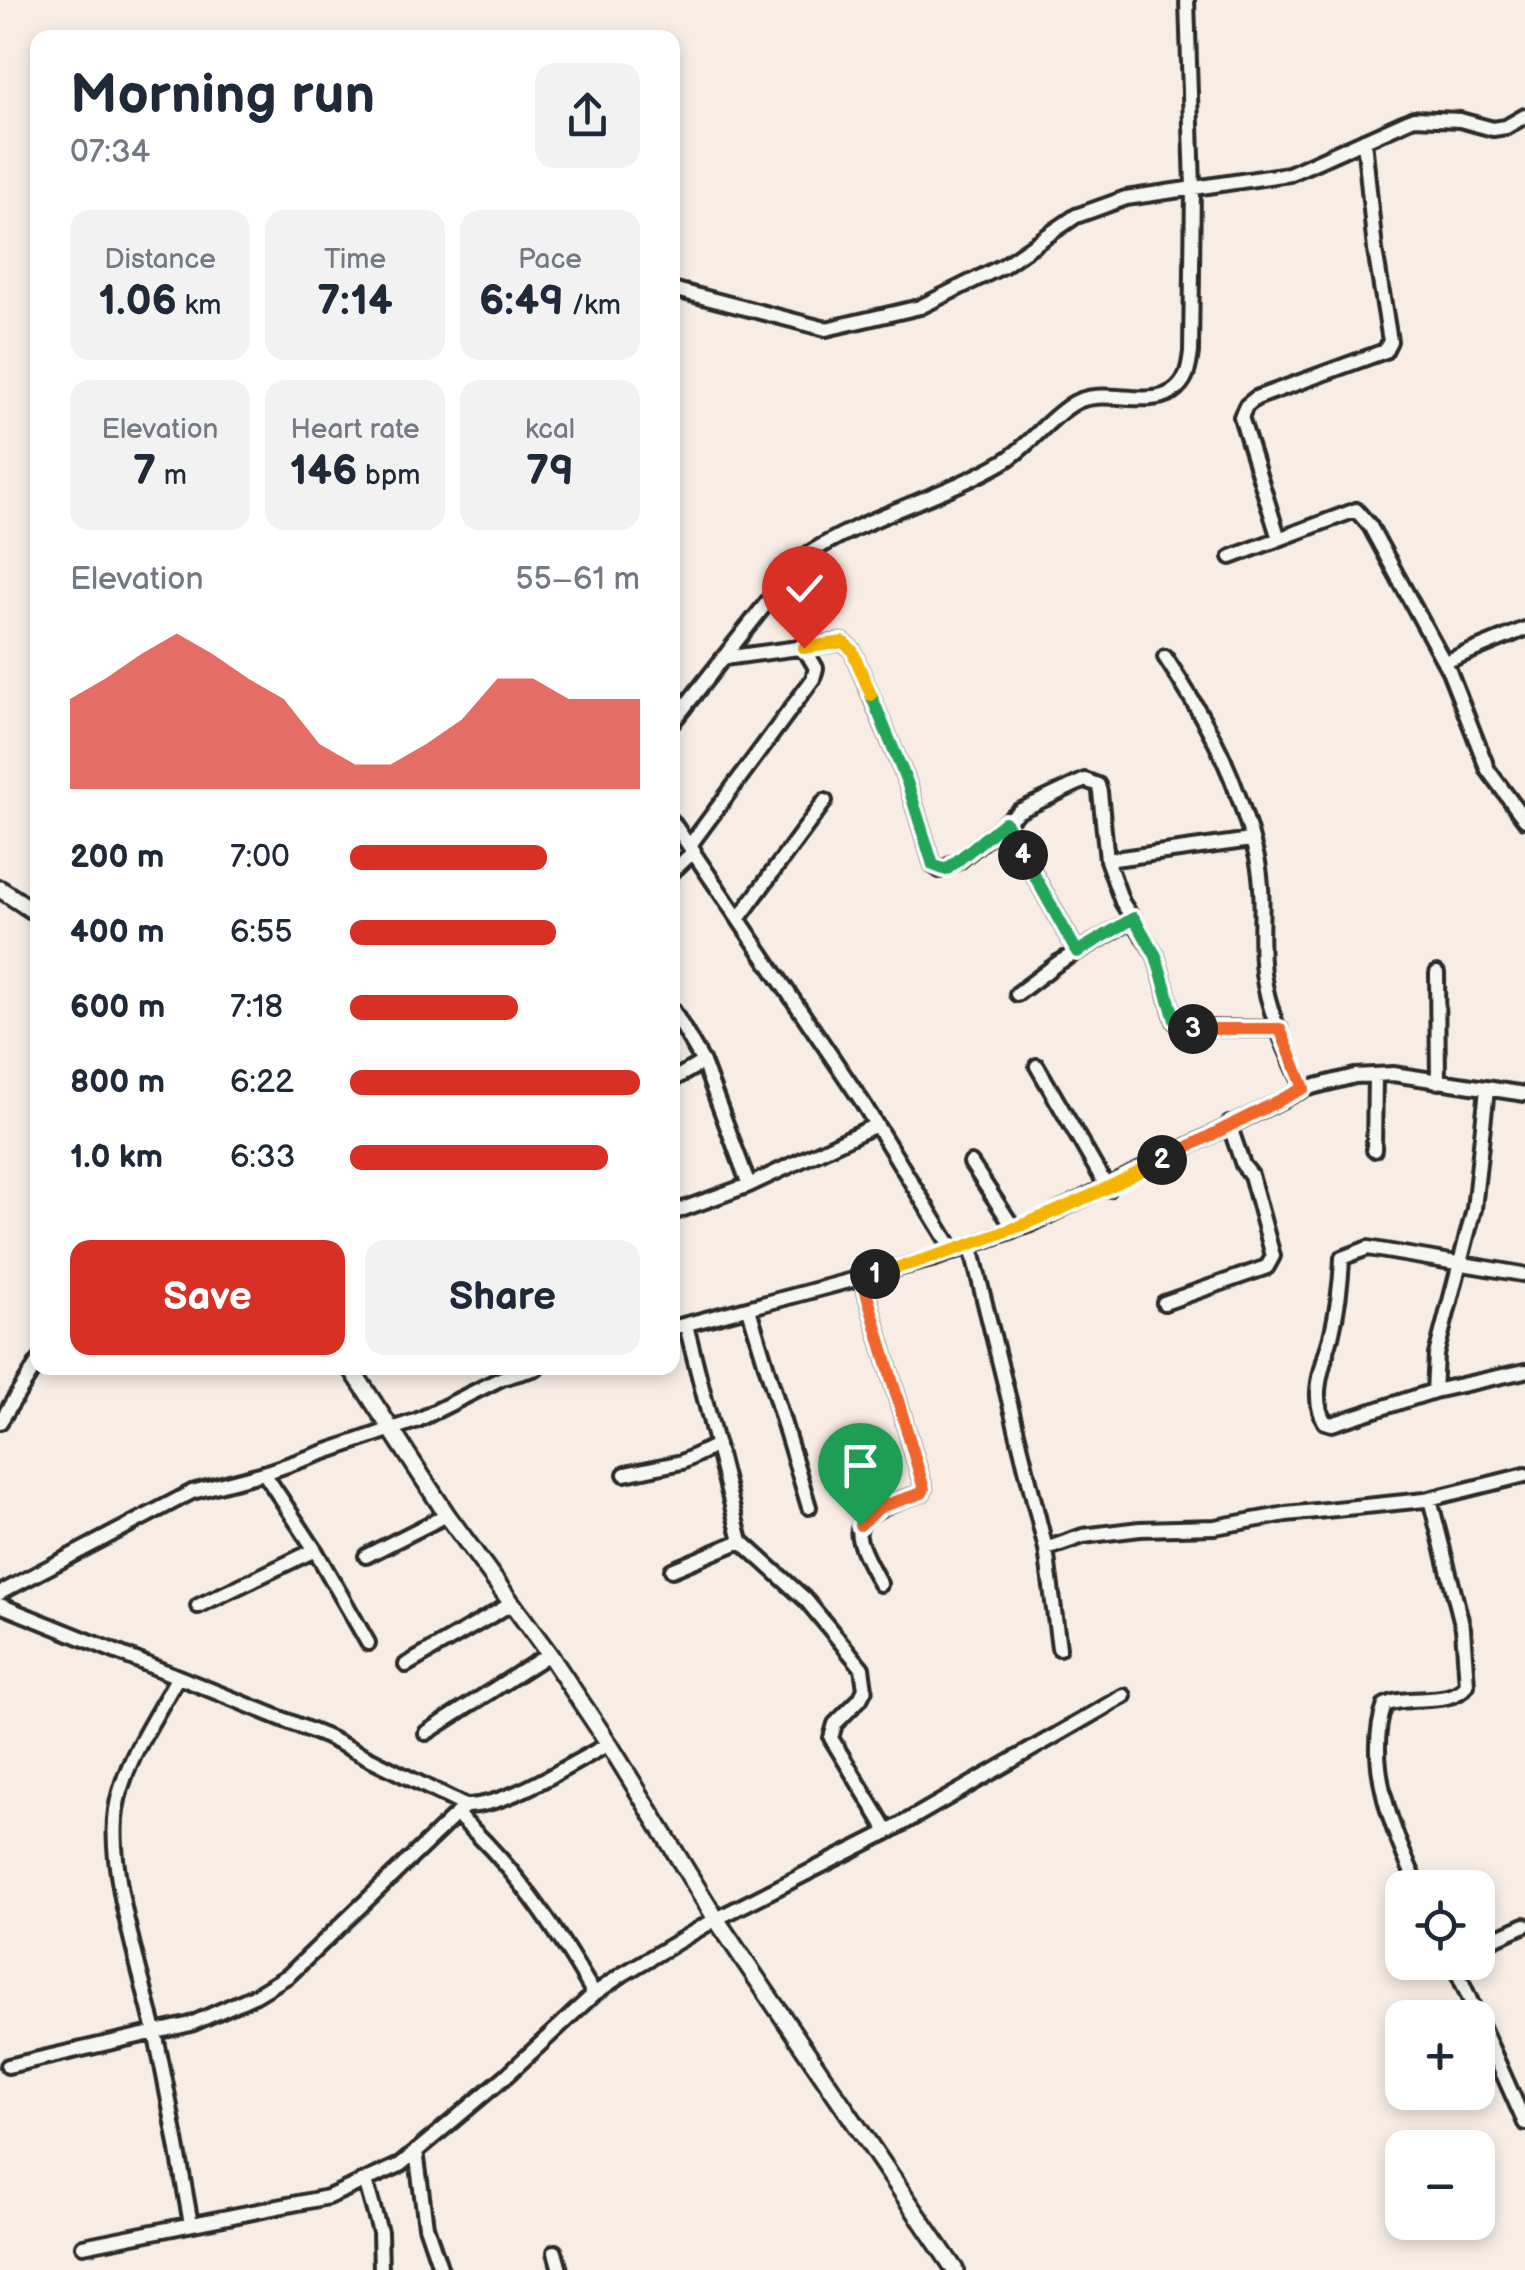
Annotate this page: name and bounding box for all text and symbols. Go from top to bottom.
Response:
text: Morning run [70,62,375,129]
button: share [535,63,640,168]
text: 07:34 [70,133,150,172]
text: Distance [104,243,216,276]
text: Time [324,243,386,276]
text: Pace [518,243,582,276]
text: 1.06 [99,276,177,327]
text: 7:14 [317,276,393,327]
text: 6:49 [479,276,564,327]
text: km [177,289,221,322]
text: /km [564,289,621,322]
text: Elevation [102,413,218,446]
text: Heart rate [290,413,420,446]
text: kcal [525,413,575,446]
text: 7 [133,446,156,497]
text: 146 [290,446,358,497]
text: 79 [526,446,574,497]
text: m [156,459,187,492]
text: bpm [358,459,420,492]
pin [762,546,847,649]
text: Elevation [70,560,203,599]
text: 55–61 m [515,560,640,599]
icon: check [777,561,832,616]
pin: 4 [998,830,1048,880]
text: 200 m [70,838,164,877]
text: 7:00 [230,838,290,877]
text: 4 [1015,838,1031,871]
text: 400 m [70,913,165,952]
text: 6:55 [230,913,293,952]
text: 600 m [70,988,165,1027]
text: 7:18 [230,988,283,1027]
pin: 3 [1168,1004,1218,1054]
text: 3 [1185,1012,1201,1045]
text: 800 m [70,1063,165,1102]
text: 6:22 [230,1063,294,1102]
pin: 2 [1137,1135,1187,1185]
text: 1.0 km [70,1138,163,1177]
text: 6:33 [230,1138,295,1177]
text: 2 [1154,1143,1170,1176]
button: Save [70,1240,345,1355]
button: Share [365,1240,640,1355]
pin: 1 [850,1249,900,1299]
text: 1 [869,1257,881,1290]
pin [818,1423,903,1526]
icon: arrive [833,1438,888,1493]
map controls [1385,1870,1495,2240]
button: locate [1385,1870,1495,1980]
button: + [1385,2000,1495,2110]
button: − [1385,2130,1495,2240]

